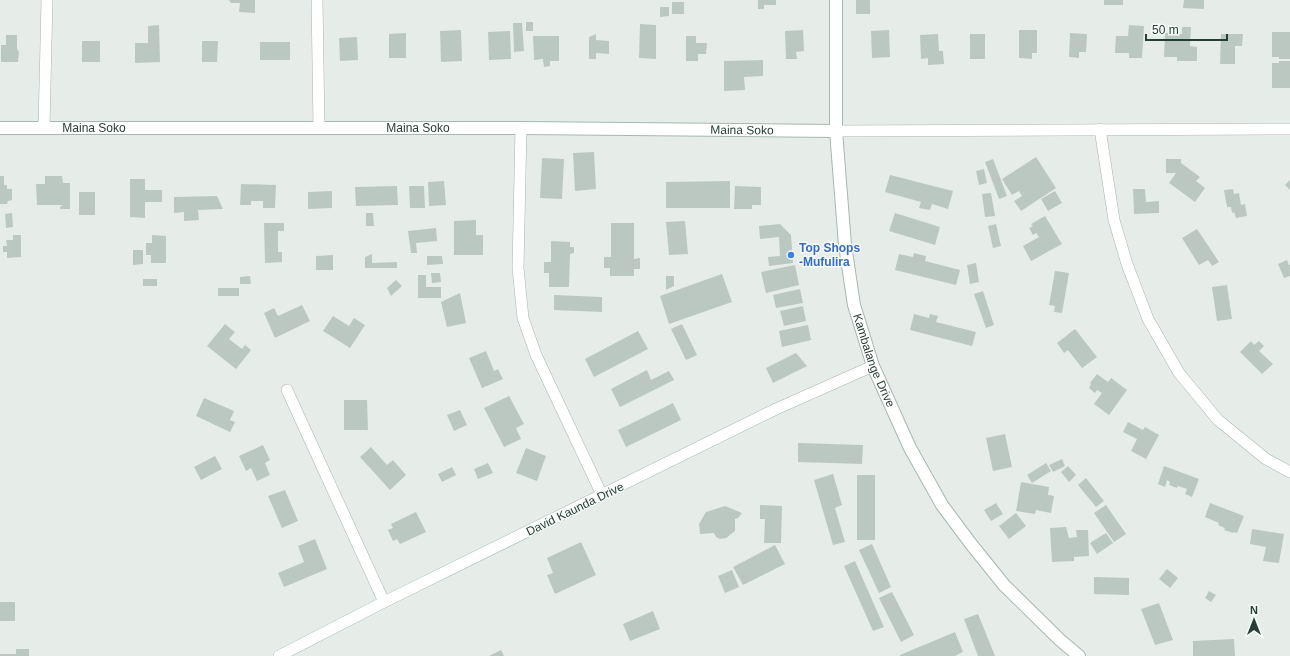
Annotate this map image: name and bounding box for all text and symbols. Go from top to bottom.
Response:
scale bar [1146,16,1227,42]
text: 50 m [1152,23,1179,37]
street label: Maina Soko [62,121,126,135]
street label: Maina Soko [386,121,450,135]
street label: Maina Soko [710,123,774,137]
place label: Top Shops -Mufulira [799,241,860,269]
marker: Top Shops -Mufulira [786,250,796,260]
street label: Kambalange Drive [850,312,898,410]
street label: David Kaunda Drive [524,479,626,539]
north arrow [1234,600,1274,640]
text: N [1250,604,1258,616]

